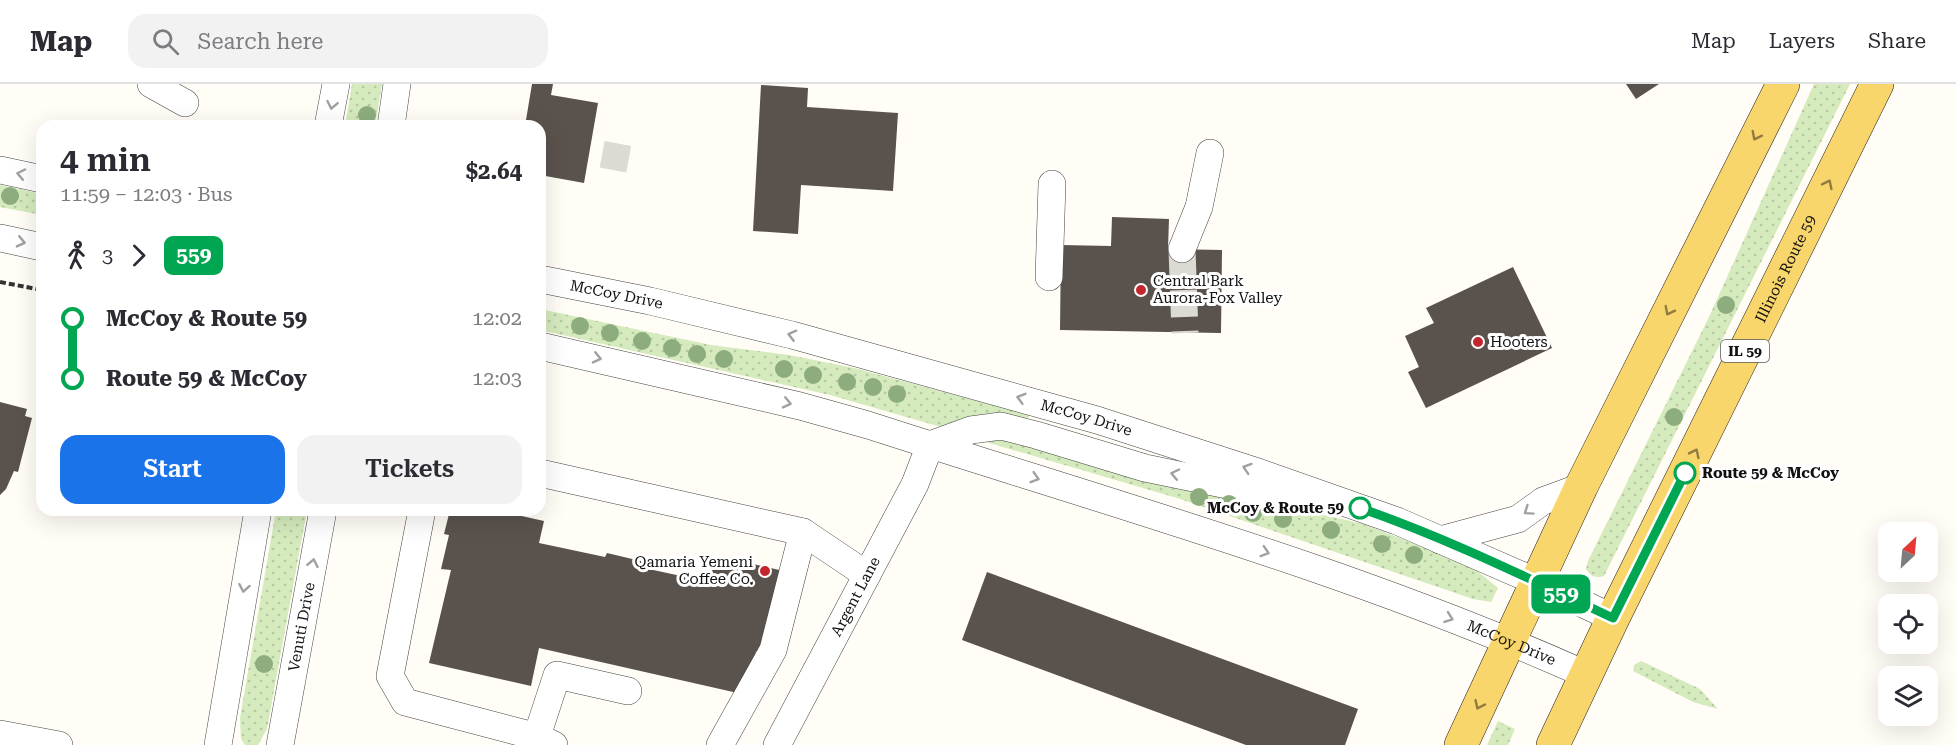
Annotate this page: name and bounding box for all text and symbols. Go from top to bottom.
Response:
search box [128,14,548,68]
text: Map [30,25,92,58]
icon: search [149,25,182,58]
text: Search here [197,29,323,54]
text: Map [1691,29,1736,53]
text: Layers [1769,29,1835,53]
text: Share [1868,29,1926,53]
one-way arrow [326,100,339,110]
one-way arrow [1752,130,1764,141]
text: 4 min [60,140,151,179]
text: $2.64 [466,159,522,184]
one-way arrow [16,168,26,181]
one-way arrow [1820,179,1832,190]
text: 11:59 – 12:03 · Bus [60,182,232,206]
street label: Illinois Route 59 [1752,212,1820,325]
one-way arrow [16,235,26,248]
icon: walk [60,239,93,272]
icon: forward [122,239,155,272]
text: 3 [102,243,113,267]
text: 559 [176,243,211,267]
place label: Central Bark Aurora-Fox Valley [1153,272,1282,307]
street label: McCoy Drive [568,276,665,313]
marker: Central Bark Aurora-Fox Valley [1134,283,1148,297]
one-way arrow [1665,304,1677,315]
text: McCoy & Route 59 [106,306,307,331]
text: 12:02 [472,306,522,330]
one-way arrow [787,330,797,343]
place label: Hooters [1490,333,1548,351]
marker: Hooters [1471,335,1485,349]
road number: IL 59 [1721,340,1769,362]
one-way arrow [592,351,602,364]
text: Route 59 & McCoy [106,366,307,391]
text: 12:03 [472,366,522,390]
one-way arrow [1016,393,1026,406]
one-way arrow [782,395,792,408]
street label: McCoy Drive [1039,396,1134,440]
button: Start [60,435,285,504]
button: Tickets [297,435,522,504]
one-way arrow [1687,448,1699,459]
marker: Route 59 & McCoy [1674,462,1696,484]
one-way arrow [1242,463,1253,476]
place label: Route 59 & McCoy [1702,464,1839,482]
one-way arrow [1170,468,1180,481]
one-way arrow [1029,471,1040,483]
marker: McCoy & Route 59 [1349,497,1371,519]
place label: McCoy & Route 59 [1207,499,1345,517]
one-way arrow [1524,504,1535,515]
north arrow [1878,522,1938,582]
map controls [1878,522,1938,726]
one-way arrow [1259,545,1270,557]
place label: Qamaria Yemeni Coffee Co. [635,553,753,588]
street label: Argent Lane [827,554,884,639]
one-way arrow [306,559,319,569]
marker: Qamaria Yemeni Coffee Co. [758,564,772,578]
line badge: 559 [1526,574,1596,614]
street label: Venuti Drive [285,581,319,673]
text: 559 [1543,582,1579,606]
one-way arrow [239,584,251,593]
button: locate [1878,594,1938,654]
one-way arrow [1443,611,1454,623]
street label: McCoy Drive [1464,617,1559,669]
button: layers [1878,666,1938,726]
one-way arrow [1475,699,1487,710]

